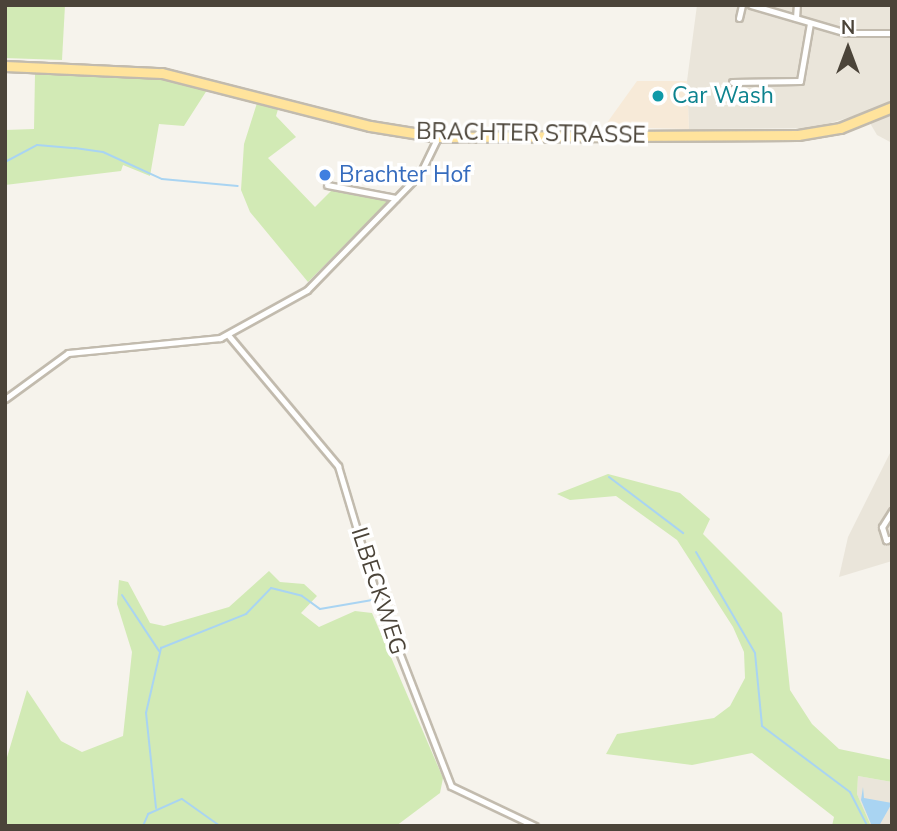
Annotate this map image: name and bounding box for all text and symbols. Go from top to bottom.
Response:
north arrow [813,14,883,84]
text: N [841,15,855,41]
place label: Car Wash [672,82,774,110]
marker: Car Wash [650,88,666,104]
street label: BRACHTER STRASSE [416,118,646,150]
place label: Brachter Hof [339,161,471,189]
marker: Brachter Hof [317,167,333,183]
street label: ILBECKWEG [344,524,412,658]

